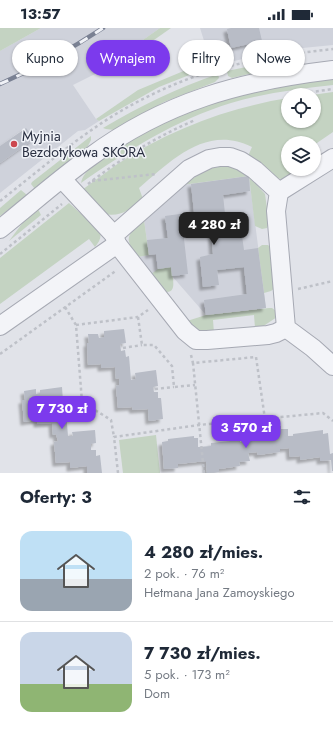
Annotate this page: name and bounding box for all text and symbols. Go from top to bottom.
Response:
text: 13:57 [20,3,61,25]
chip: Kupno [12,40,78,76]
chip: Wynajem [86,40,170,76]
chip: Filtry [178,40,234,76]
chip: Nowe [242,40,305,76]
map controls [281,88,321,176]
button: locate [281,88,321,128]
place label: Myjnia Bezdotykowa SKÓRA [22,126,146,162]
button: layers [281,136,321,176]
marker: Myjnia Bezdotykowa SKÓRA [9,139,19,149]
pin: 4 280 zł [173,212,255,246]
text: 4 280 zł [188,215,240,234]
pin: 7 730 zł [21,396,103,430]
text: 7 730 zł [37,399,87,418]
pin: 3 570 zł [205,415,287,449]
text: 3 570 zł [221,418,272,437]
text: Oferty: 3 [20,485,92,509]
icon: filters [291,486,313,508]
text: 4 280 zł/mies. [144,540,263,564]
icon: home [52,547,100,595]
text: 2 pok. · 76 m² [144,564,224,583]
text: Hetmana Jana Zamoyskiego [144,583,294,602]
text: 7 730 zł/mies. [144,641,261,665]
icon: home [52,648,100,696]
text: 5 pok. · 173 m² [144,665,230,684]
text: Dom [144,684,170,703]

